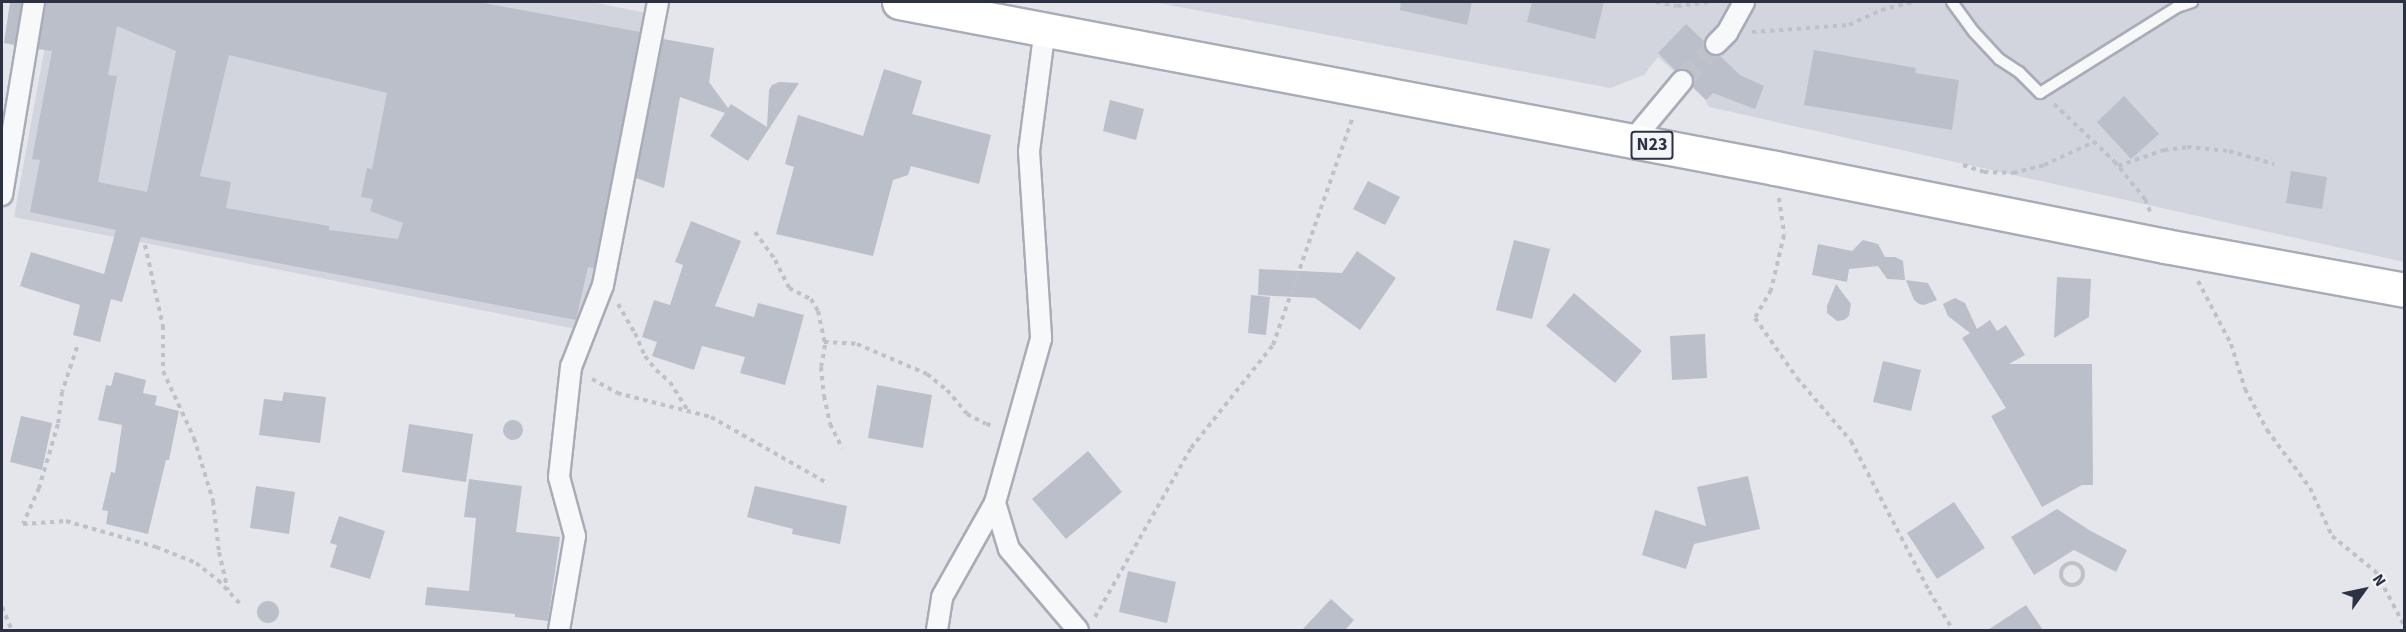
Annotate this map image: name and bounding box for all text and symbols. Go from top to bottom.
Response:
road number: N23 [1630,130,1674,160]
north arrow [2334,560,2394,620]
text: N [2367,570,2391,591]

